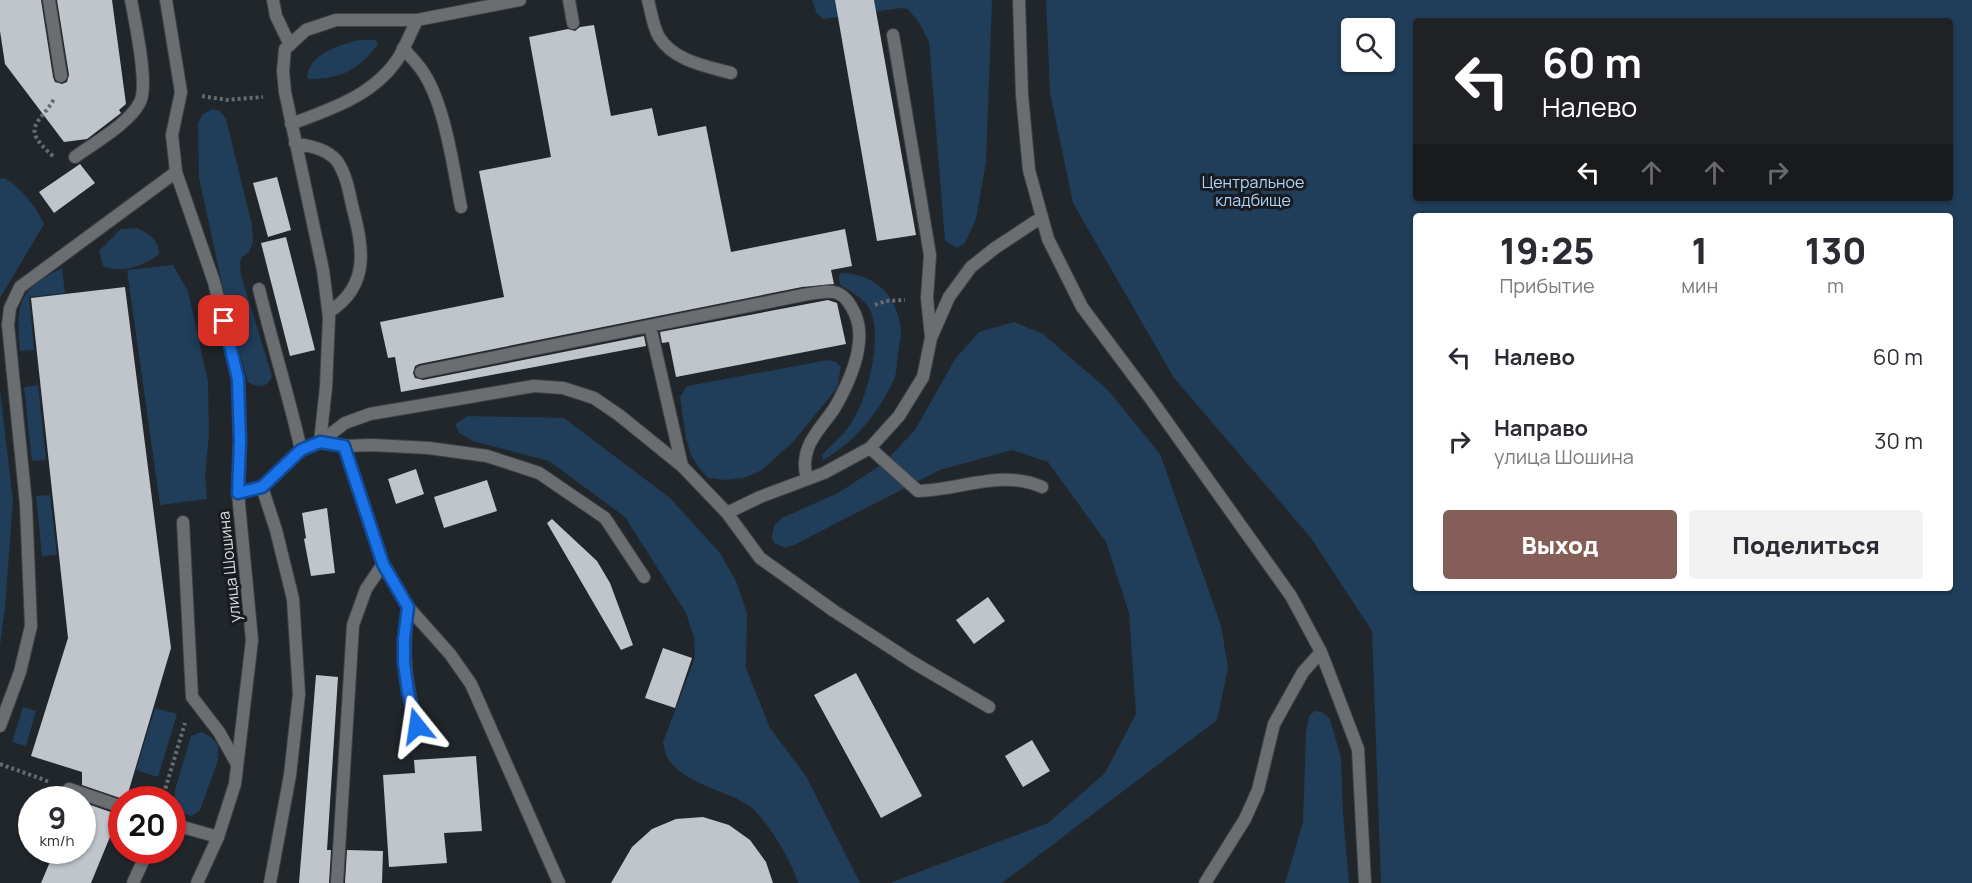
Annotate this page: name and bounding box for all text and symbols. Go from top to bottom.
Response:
map controls [1341,18,1395,72]
button: search [1341,18,1395,72]
text: 60 m [1542,33,1642,91]
icon: left [1443,42,1521,120]
text: Налево [1542,88,1637,125]
icon: left [1572,156,1605,189]
icon: ahead [1635,156,1668,189]
icon: ahead [1698,156,1731,189]
icon: right [1761,156,1794,189]
park label: Центральное кладбище [1202,171,1304,211]
text: 19:25 [1500,226,1594,275]
text: 1 [1692,226,1708,275]
text: 130 [1805,226,1867,275]
text: Прибытие [1499,272,1595,299]
text: мин [1681,272,1718,299]
text: m [1827,272,1844,299]
pin [198,295,249,346]
icon: arrive [207,304,240,337]
icon: left [1443,341,1476,374]
text: Налево [1494,342,1575,372]
text: 60 m [1873,342,1923,372]
text: Направо [1494,413,1588,443]
icon: right [1443,425,1476,458]
text: 30 m [1874,426,1923,456]
text: улица Шошина [1494,443,1634,470]
street label: улица Шошина [212,510,246,624]
button: Выход [1443,510,1677,579]
button: Поделиться [1689,510,1923,579]
position arrow [385,694,449,758]
speed limit sign: 20 [108,786,186,864]
text: 9 [48,797,66,838]
text: km/h [40,830,74,851]

